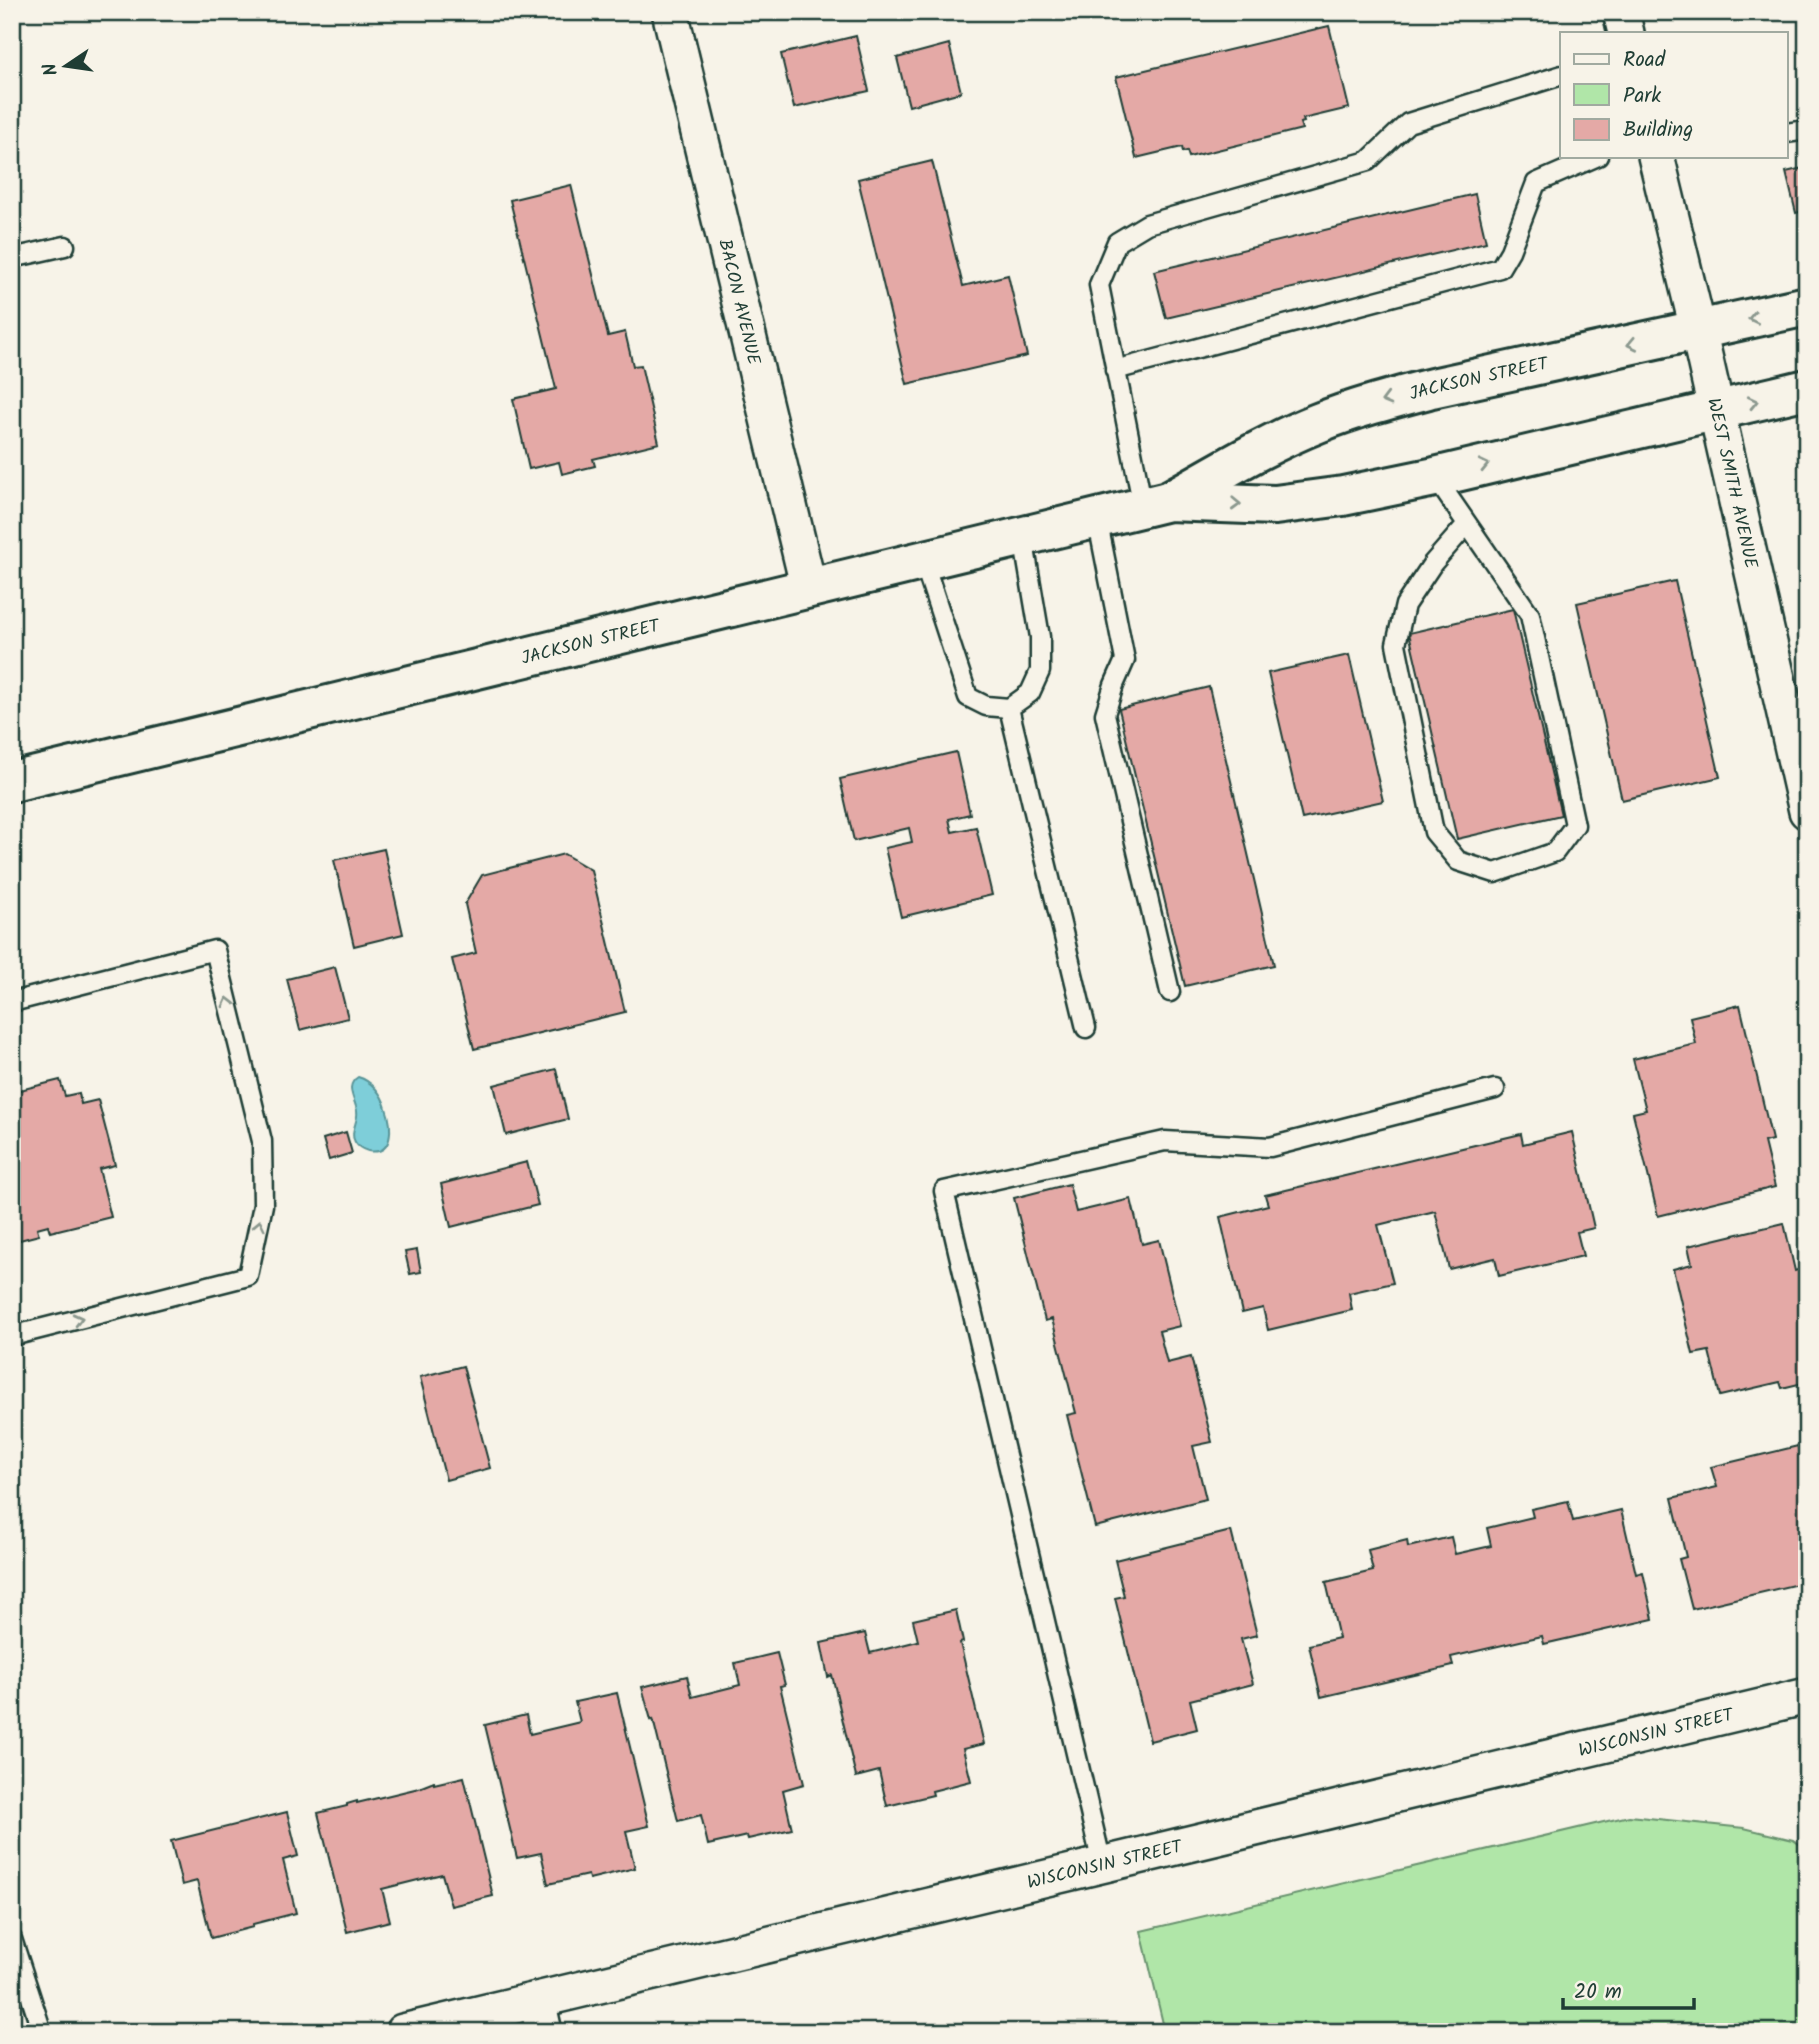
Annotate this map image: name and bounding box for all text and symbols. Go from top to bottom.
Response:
north arrow [32,32,102,102]
legend [1560,32,1787,158]
text: Road [1623,44,1666,77]
text: N [35,60,67,79]
text: Park [1623,80,1661,113]
text: Building [1623,114,1693,147]
street label: BACON AVENUE [709,236,768,368]
one-way arrow [1747,309,1759,324]
one-way arrow [1626,335,1638,350]
street label: JACKSON STREET [1406,350,1552,409]
one-way arrow [1380,392,1392,407]
street label: WEST SMITH AVENUE [1698,395,1765,572]
one-way arrow [1747,395,1759,410]
one-way arrow [1478,459,1490,473]
one-way arrow [1231,496,1242,511]
street label: JACKSON STREET [518,612,664,674]
one-way arrow [221,996,236,1008]
one-way arrow [250,1219,265,1231]
one-way arrow [72,1313,84,1327]
street label: WISCONSIN STREET [1576,1701,1738,1766]
street label: WISCONSIN STREET [1024,1833,1186,1898]
scale bar [1563,1967,1695,2011]
text: 20 m [1574,1976,1622,2009]

